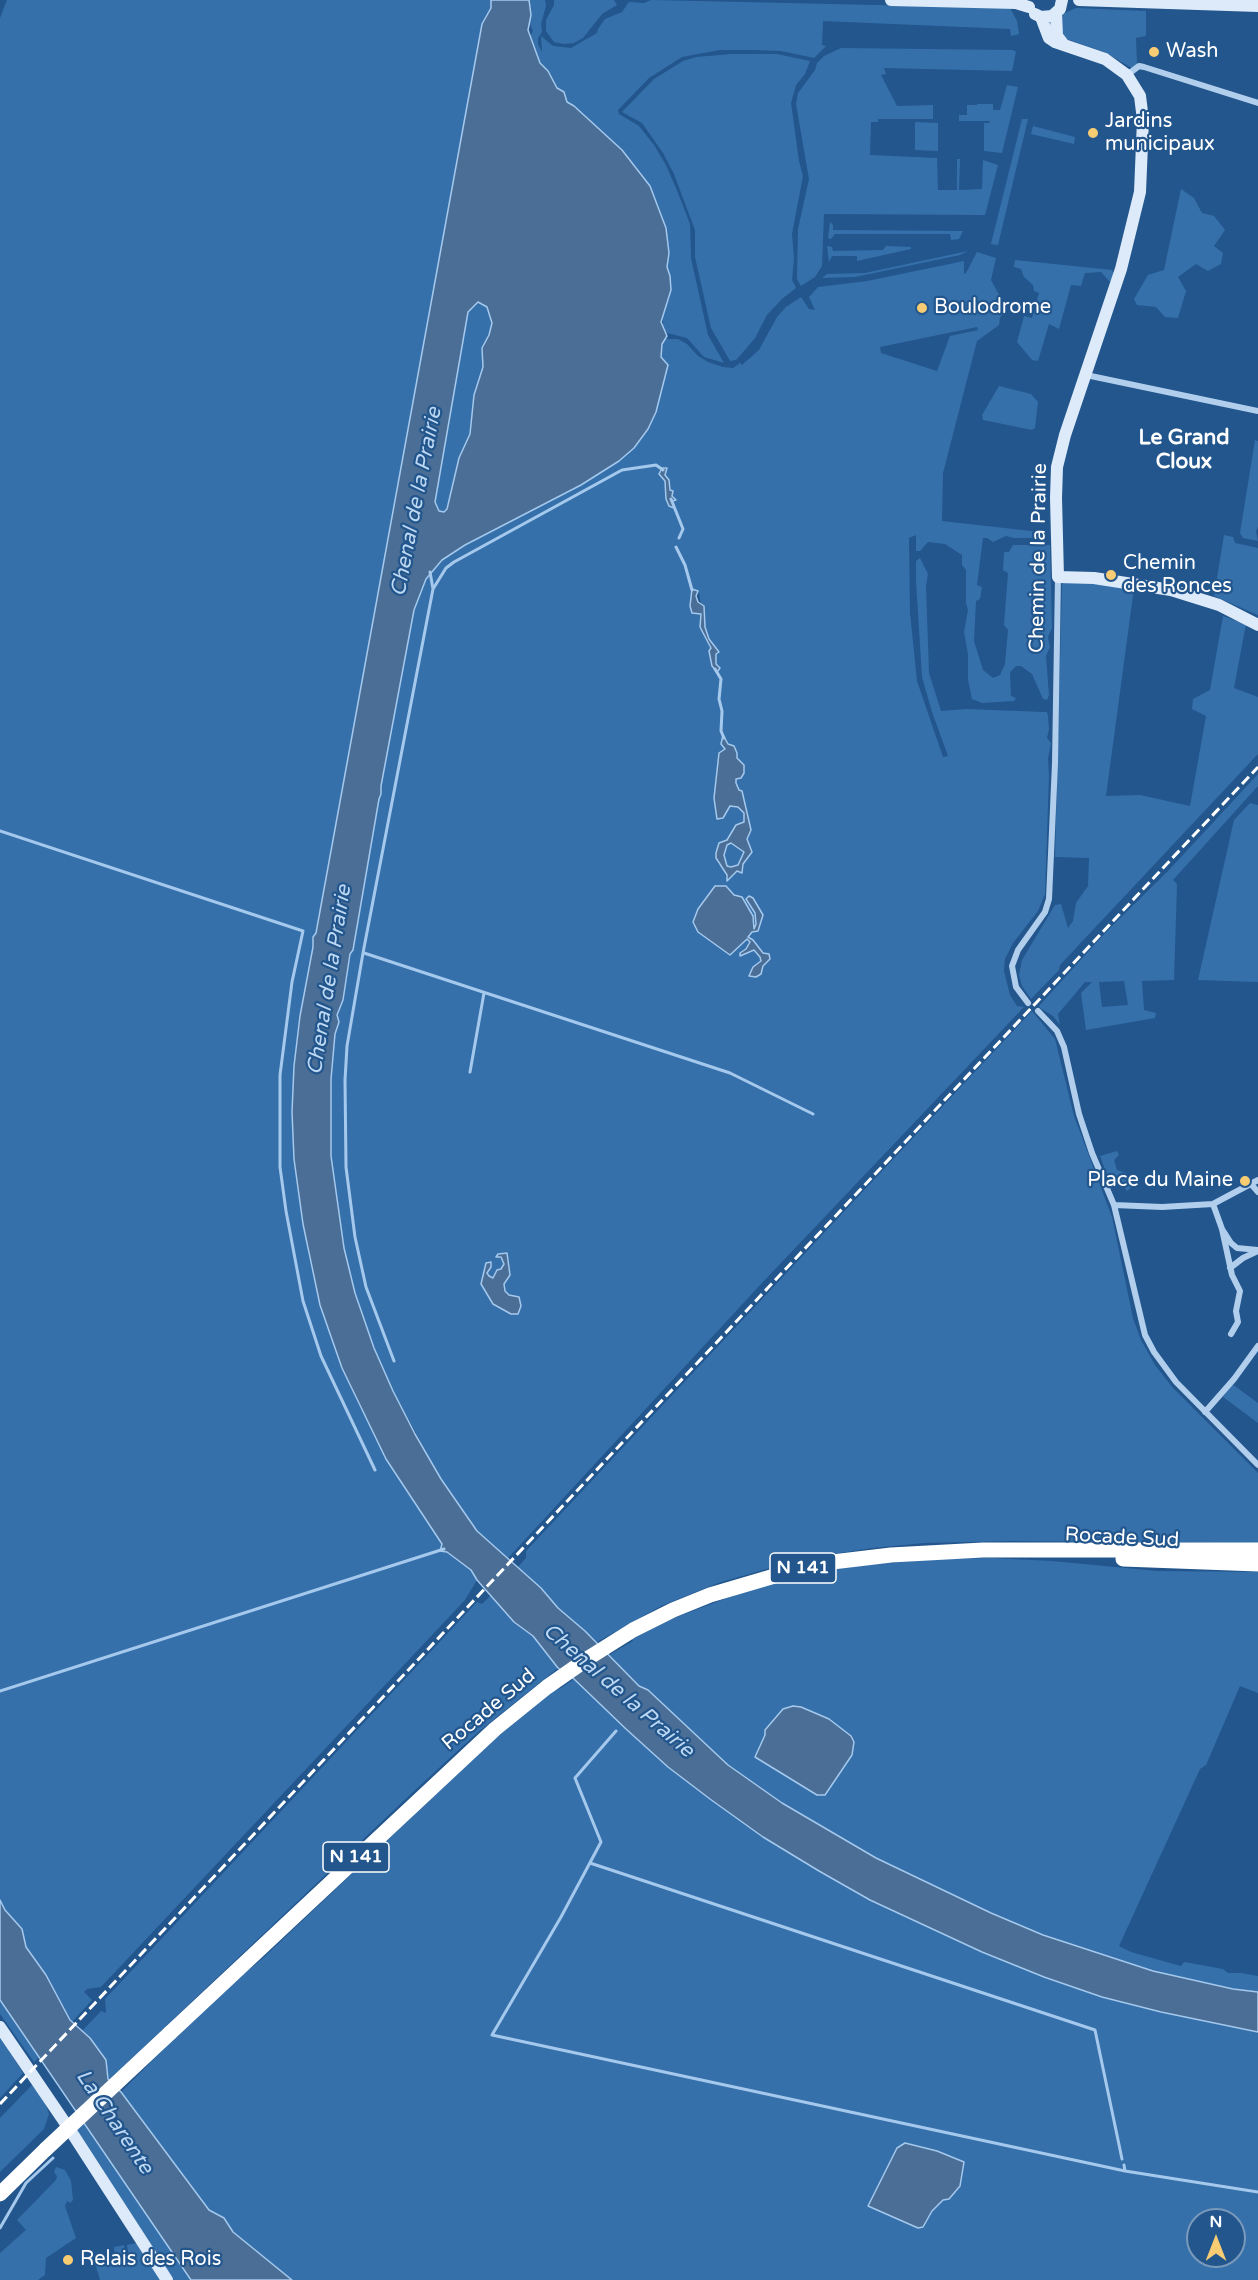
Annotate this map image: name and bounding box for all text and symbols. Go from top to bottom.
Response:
place label: Wash [1166,40,1218,64]
marker: Wash [1147,45,1161,59]
place label: Jardins municipaux [1105,110,1215,157]
marker: Jardins municipaux [1086,126,1100,140]
place label: Boulodrome [934,296,1051,320]
marker: Boulodrome [915,301,929,315]
water label: Chenal de la Prairie [386,405,448,599]
district label: Le Grand Cloux [1138,425,1230,475]
street label: Chemin de la Prairie [1025,463,1053,653]
place label: Chemin des Ronces [1123,552,1232,599]
marker: Chemin des Ronces [1104,568,1118,582]
water label: Chenal de la Prairie [303,883,357,1077]
place label: Place du Maine [1087,1169,1233,1193]
marker: Place du Maine [1238,1174,1252,1188]
street label: Rocade Sud [1064,1523,1180,1553]
road number: N 141 [770,1553,836,1583]
water label: Chenal de la Prairie [537,1619,699,1763]
street label: Rocade Sud [437,1664,541,1756]
road number: N 141 [323,1842,389,1872]
water label: La Charente [70,2065,158,2179]
north arrow [1186,2208,1246,2268]
text: N [1210,2212,1222,2232]
place label: Relais des Rois [80,2248,221,2272]
marker: Relais des Rois [61,2253,75,2267]

